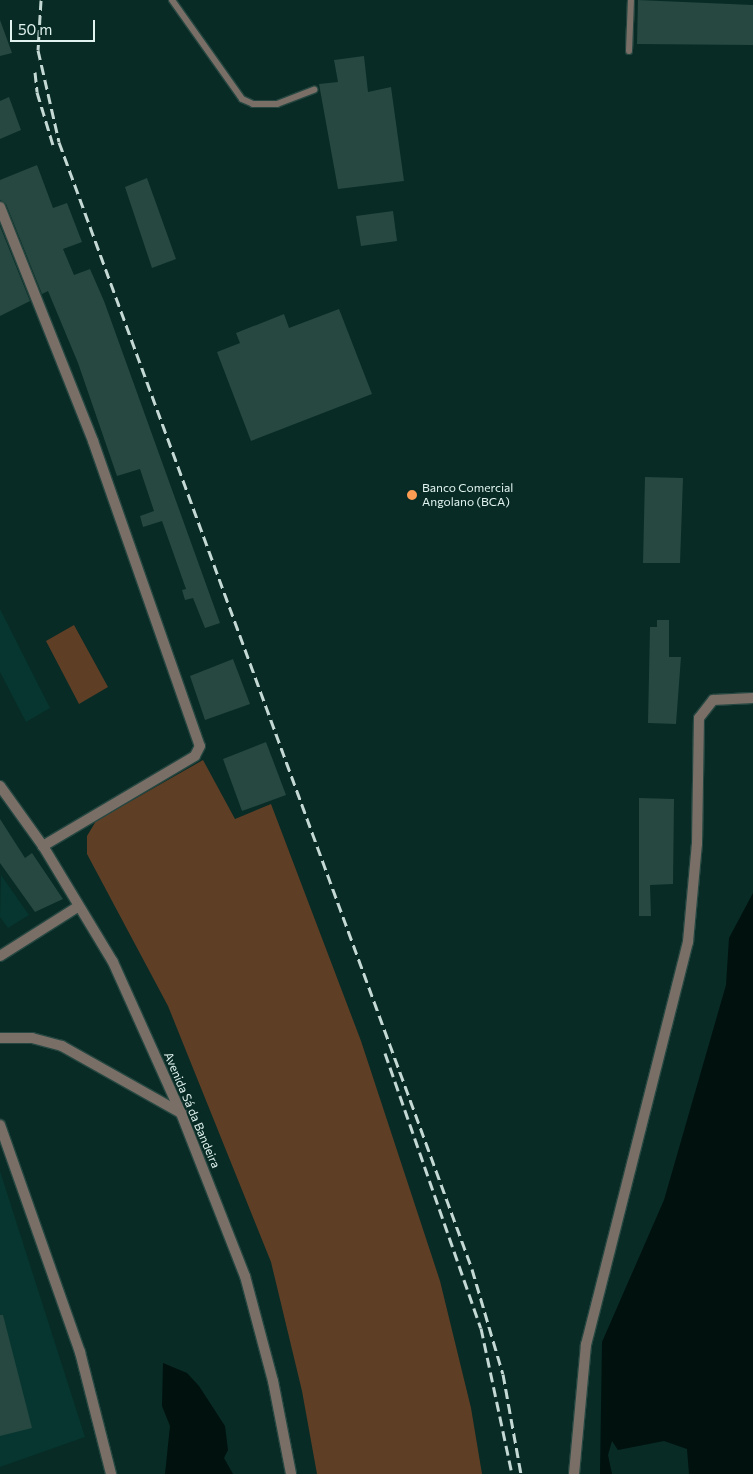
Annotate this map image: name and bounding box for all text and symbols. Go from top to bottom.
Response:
scale bar [12,10,98,42]
text: 50 m [18,20,52,38]
place label: Banco Comercial Angolano (BCA) [422,481,513,509]
marker: Banco Comercial Angolano (BCA) [406,489,418,501]
street label: Avenida Sá da Bandeira [161,1050,223,1170]

